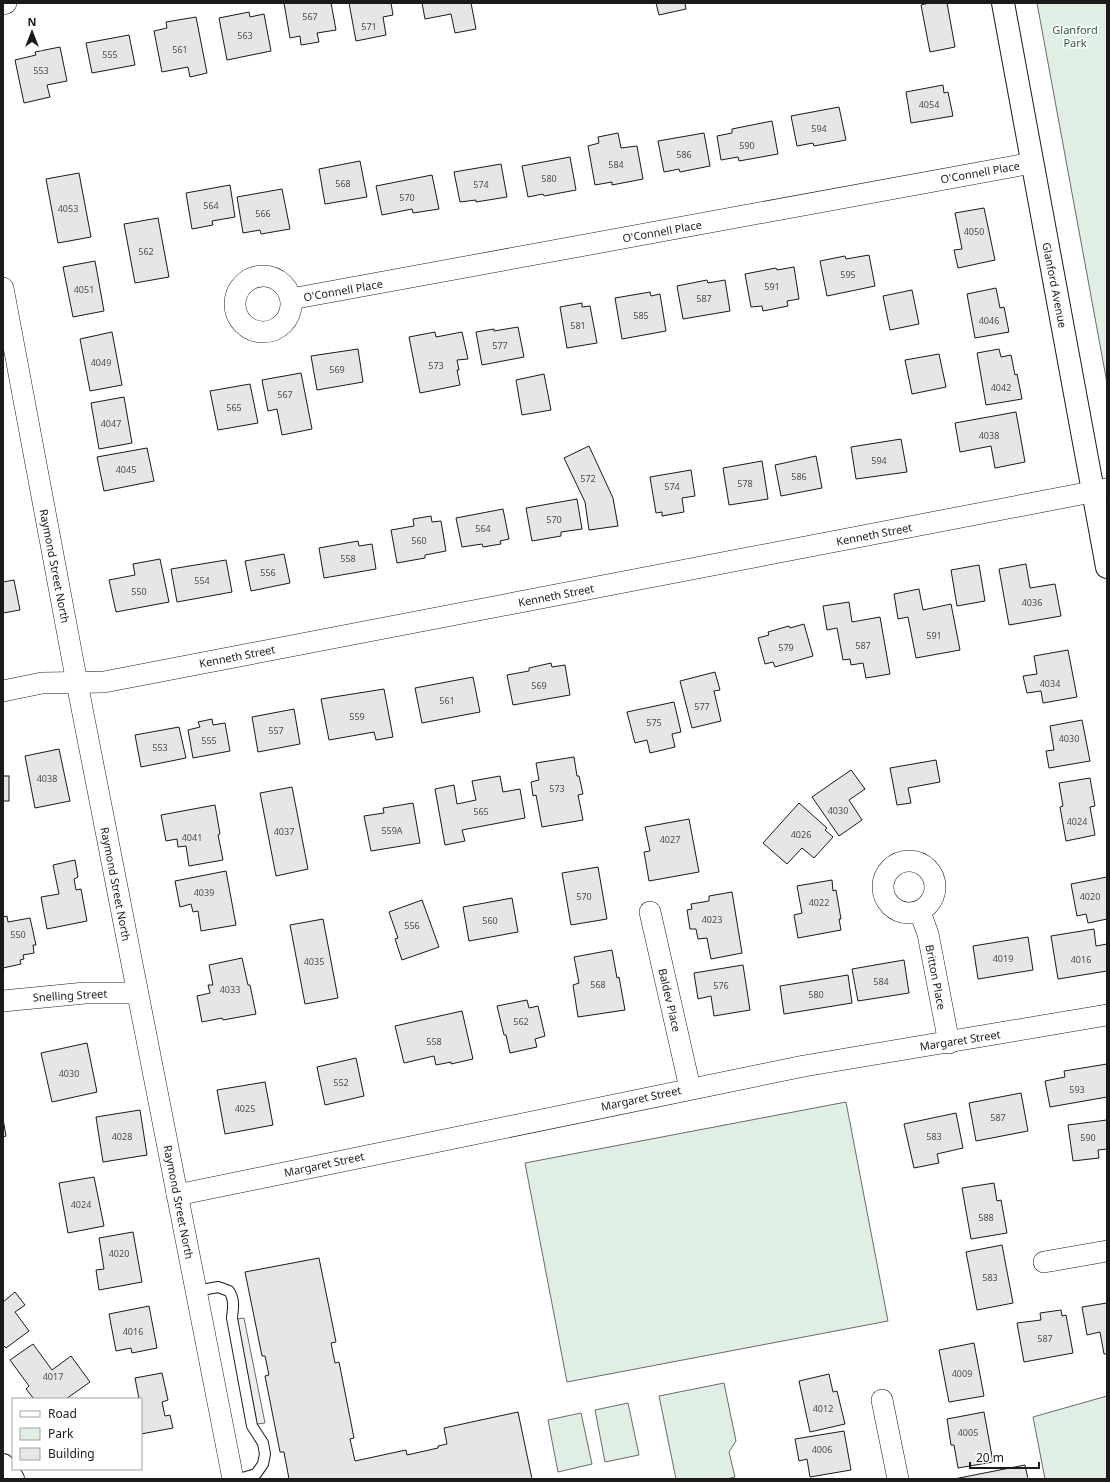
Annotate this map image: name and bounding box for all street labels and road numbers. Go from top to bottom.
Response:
street label: O'Connell Place [939,158,1021,186]
street label: O'Connell Place [621,217,703,245]
street label: Glanford Avenue [1039,241,1071,329]
street label: O'Connell Place [302,276,384,304]
street label: Raymond Street North [37,508,73,624]
street label: Kenneth Street [835,519,913,549]
street label: Kenneth Street [517,580,595,610]
street label: Kenneth Street [198,641,276,671]
street label: Raymond Street North [98,826,134,942]
street label: Britton Place [922,943,950,1011]
street label: Baldev Place [655,967,685,1033]
street label: Snelling Street [32,986,108,1004]
street label: Margaret Street [919,1026,1001,1054]
street label: Margaret Street [600,1082,682,1114]
street label: Raymond Street North [161,1144,197,1260]
street label: Margaret Street [283,1148,365,1180]

